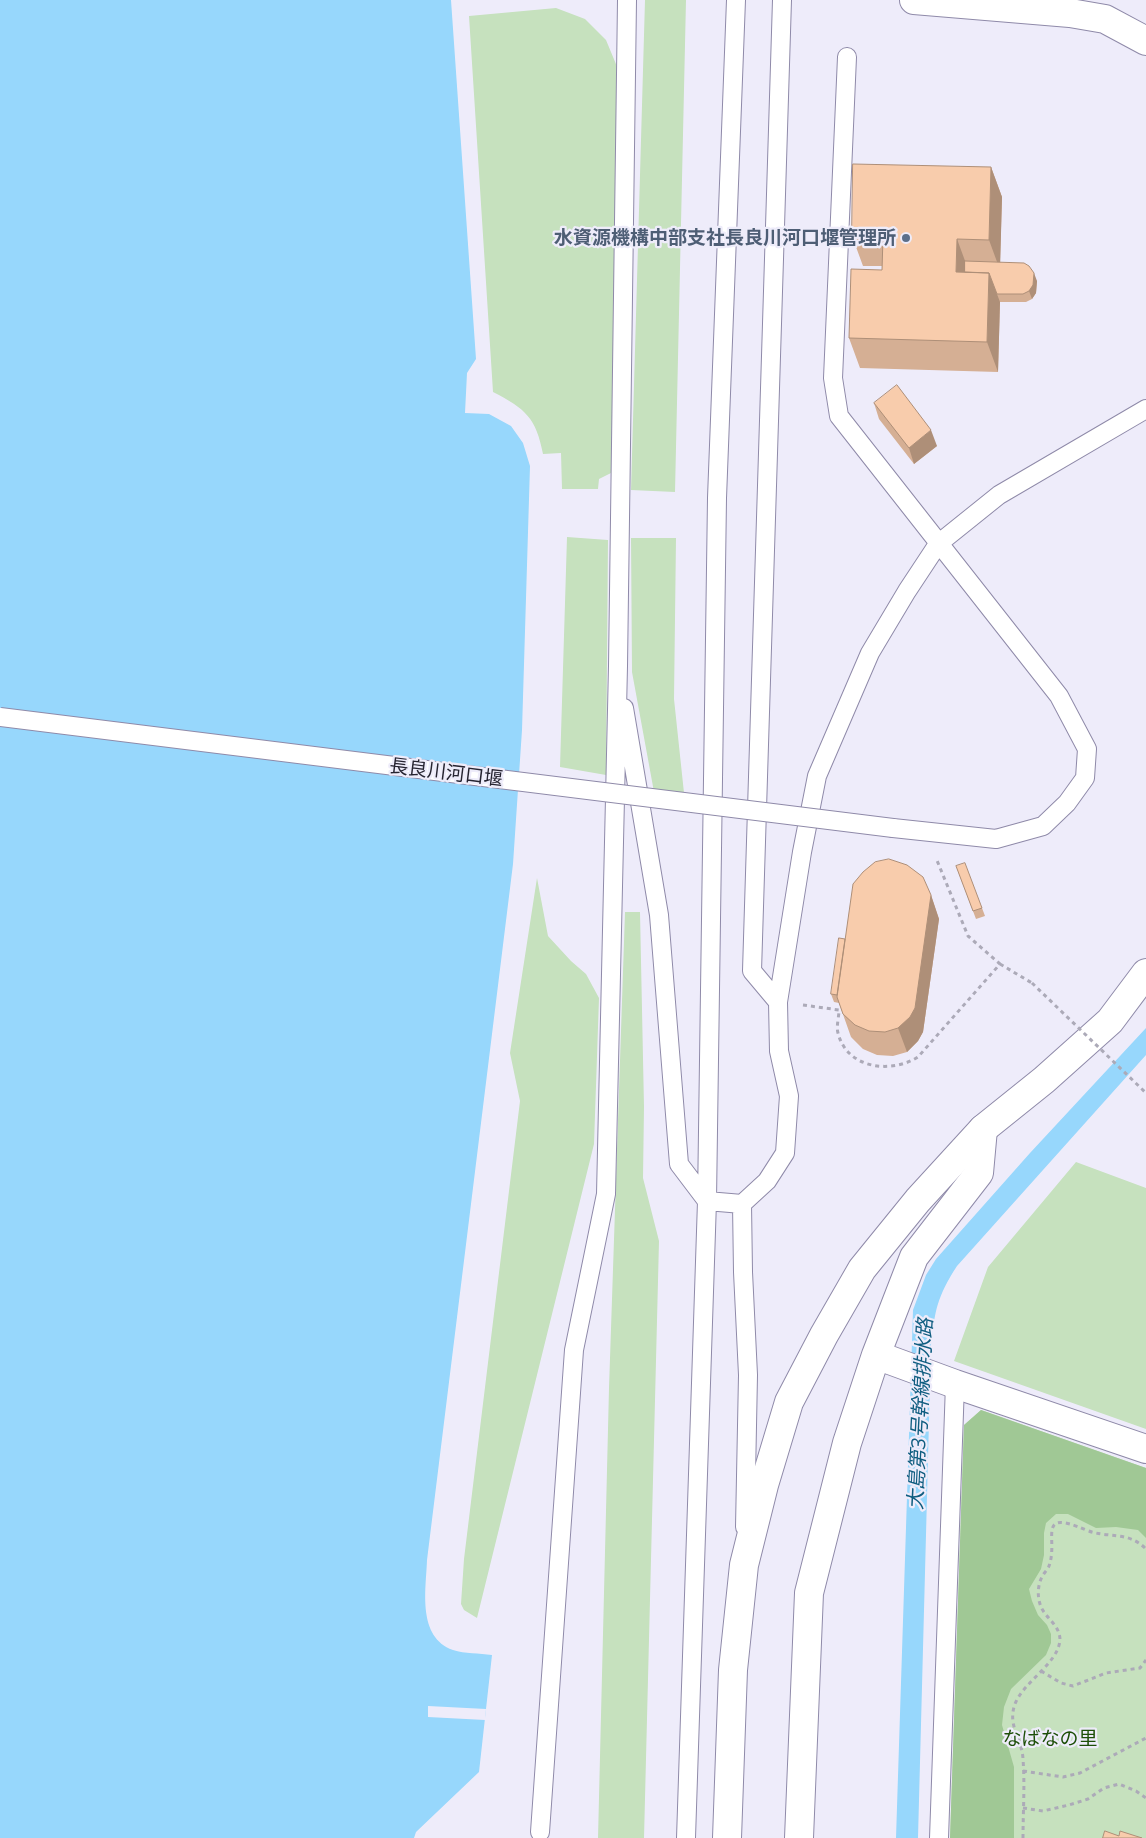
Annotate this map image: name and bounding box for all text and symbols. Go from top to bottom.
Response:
place label: 水資源機構中部支社長良川河口堰管理所 [554,227,896,249]
marker: 水資源機構中部支社長良川河口堰管理所 [900,232,912,244]
street label: 長良川河口堰 [388,755,504,791]
water label: 大島第3号幹線排水路 [904,1318,938,1510]
park label: なばなの里 [1003,1728,1097,1750]

